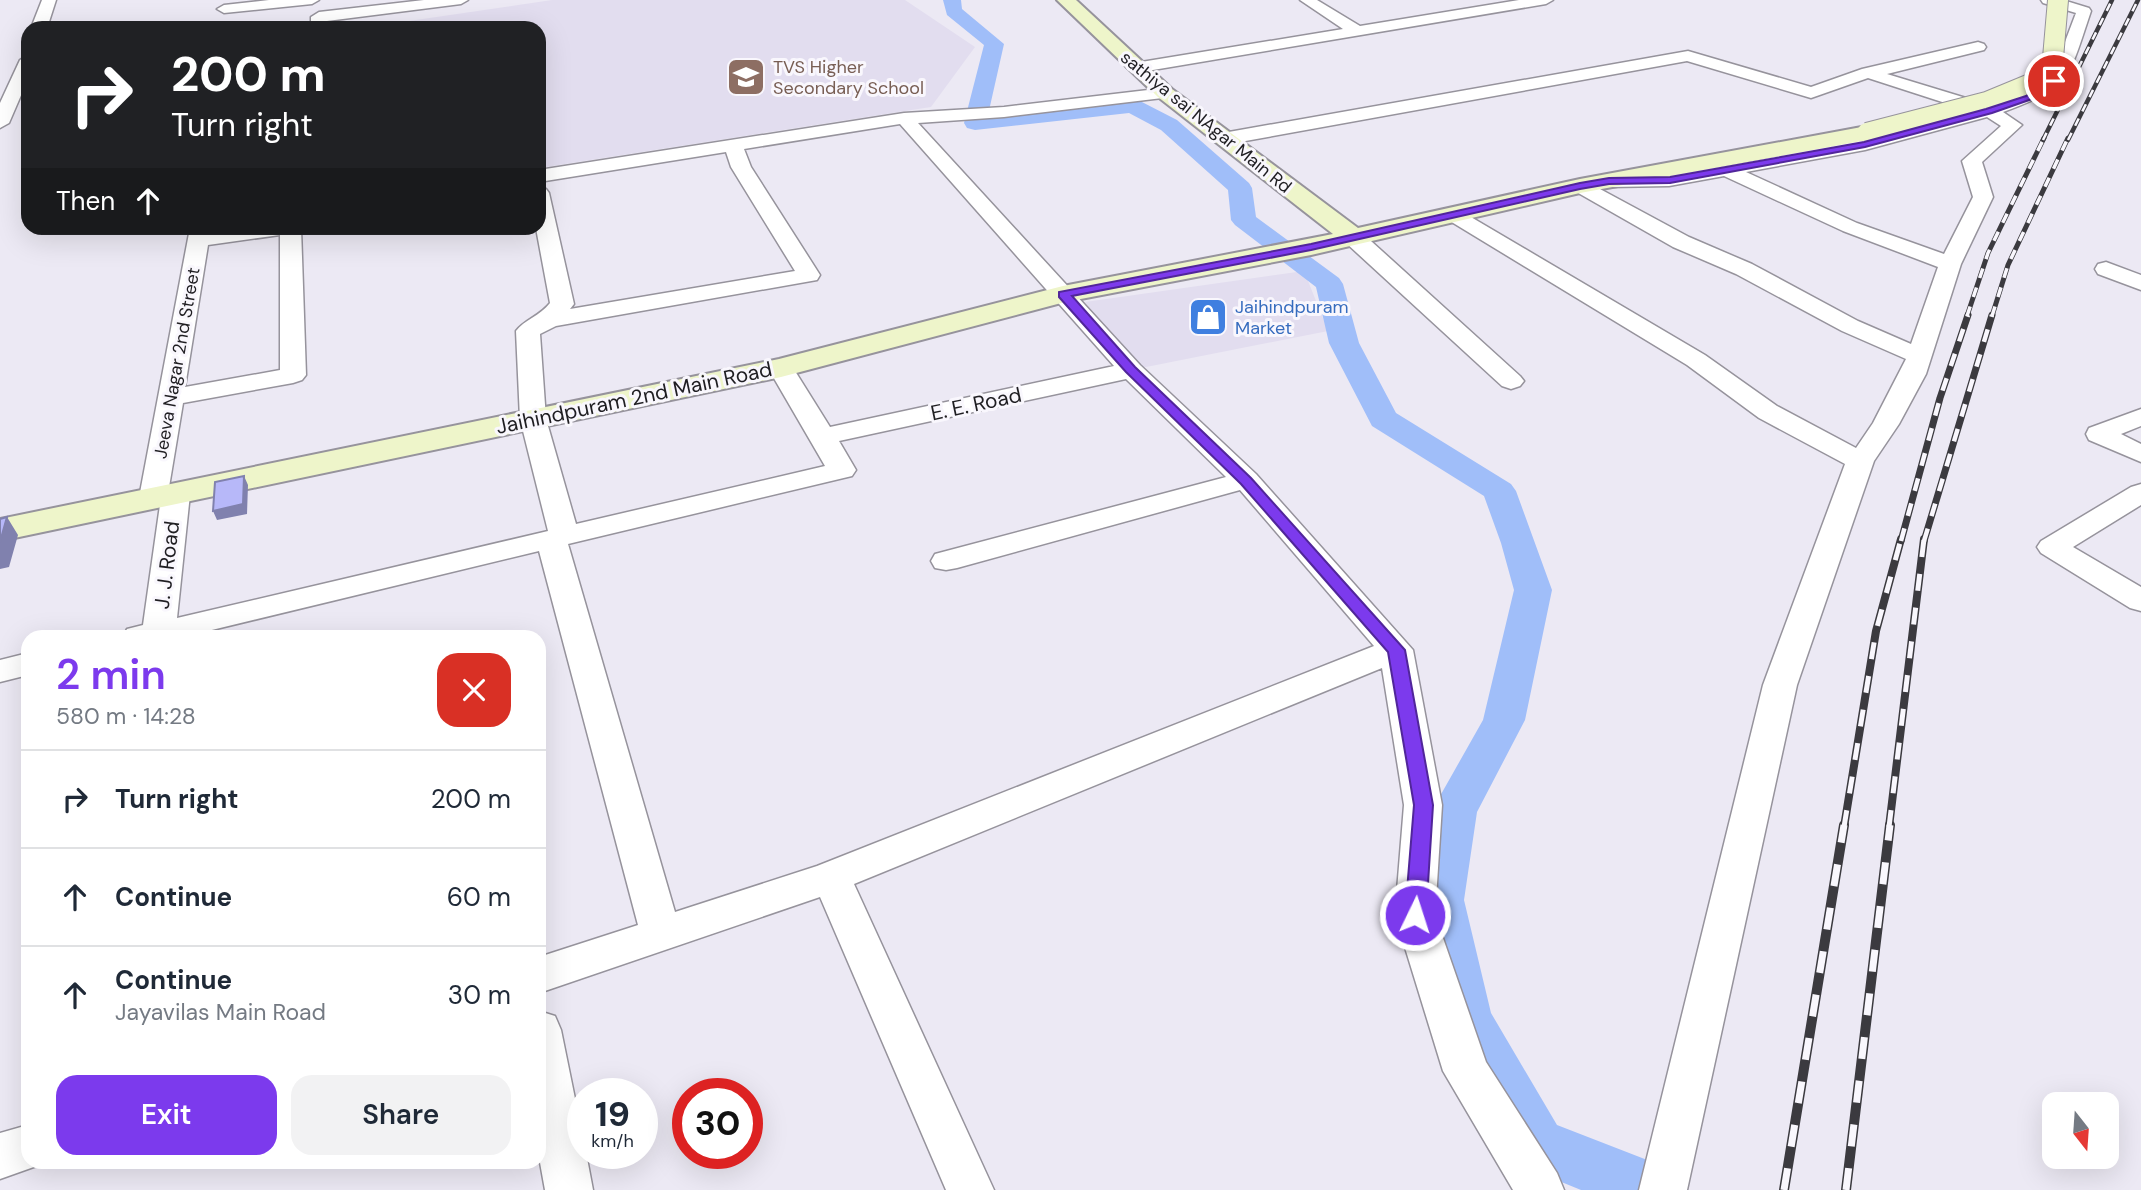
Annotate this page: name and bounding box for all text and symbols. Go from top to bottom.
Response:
text: 200 m [171,42,326,106]
street label: sathiya sai NAgar Main Rd [1115,45,1297,199]
icon: right [56,49,147,140]
pin [2024,51,2084,111]
place label: TVS Higher Secondary School [773,55,924,100]
school or university icon: TVS Higher Secondary School [725,56,767,98]
icon: arrive [2035,62,2073,100]
text: Turn right [171,104,313,146]
icon: ahead [129,182,167,220]
text: Then [56,184,115,218]
street label: Jeeva Nagar 2nd Street [148,265,206,461]
place label: Jaihindpuram Market [1235,295,1349,340]
shop icon: Jaihindpuram Market [1187,296,1229,338]
street label: Jaihindpuram 2nd Main Road [493,355,775,441]
street label: E. E. Road [928,381,1024,427]
street label: J. J. Road [148,519,186,611]
text: 2 min [56,647,166,702]
button: close [437,653,511,727]
text: 580 m · 14:28 [56,701,196,731]
icon: right [56,780,94,818]
text: Turn right [115,782,239,816]
text: 200 m [431,782,511,816]
icon: ahead [56,878,94,916]
position arrow [1378,878,1452,952]
text: Continue [115,880,232,914]
text: 60 m [447,880,511,914]
text: Continue [115,963,232,997]
icon: ahead [56,976,94,1014]
text: 30 m [448,978,511,1012]
text: Jayavilas Main Road [115,997,326,1027]
button: Exit [56,1075,277,1155]
button: Share [291,1075,511,1155]
speed limit sign: 30 [672,1078,763,1169]
text: 19 [595,1091,630,1137]
north arrow [2042,1092,2119,1169]
map controls [2042,1092,2119,1169]
text: km/h [591,1129,634,1153]

